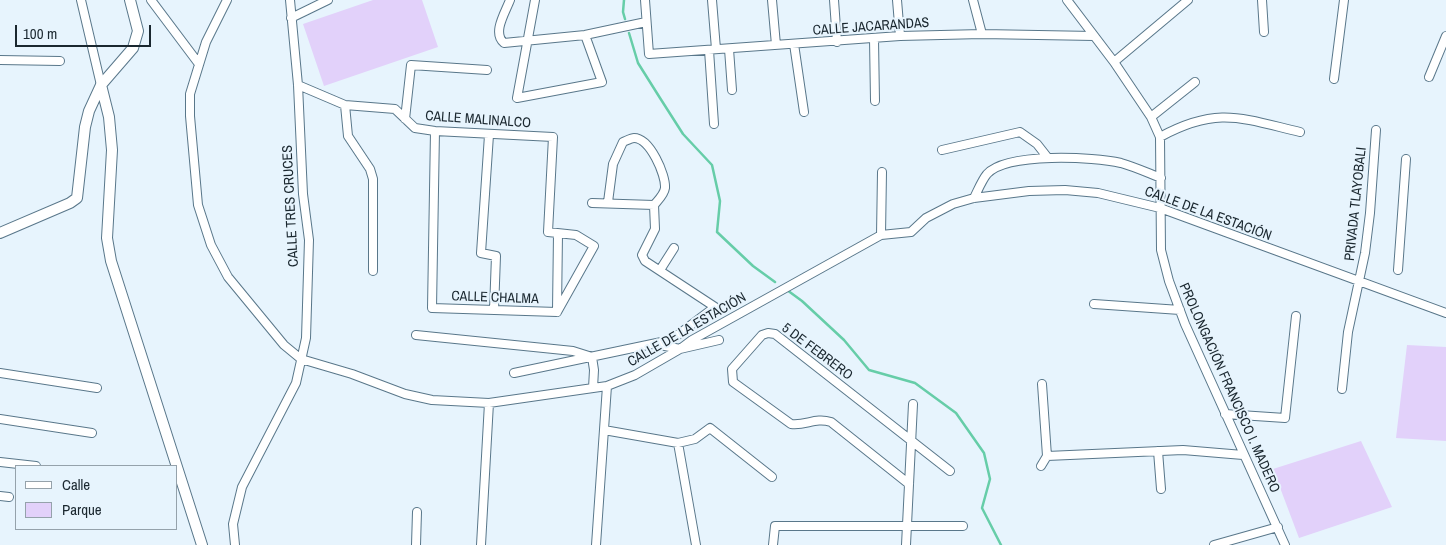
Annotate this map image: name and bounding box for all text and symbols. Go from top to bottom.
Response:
scale bar [18,15,154,47]
street label: CALLE JACARANDAS [812,15,930,39]
text: 100 m [23,23,57,44]
street label: CALLE MALINALCO [425,108,531,132]
street label: CALLE TRES CRUCES [279,145,303,267]
street label: PRIVADA TLAYOBALI [1342,146,1370,262]
street label: CALLE DE LA ESTACIÓN [1142,183,1274,245]
street label: PROLONGACIÓN FRANCISCO I. MADERO [1175,281,1283,495]
street label: CALLE CHALMA [451,288,539,308]
street label: CALLE DE LA ESTACIÓN [625,289,749,371]
street label: 5 DE FEBRERO [778,320,856,384]
legend [15,465,178,530]
text: Calle [62,474,90,495]
text: Parque [62,499,102,520]

